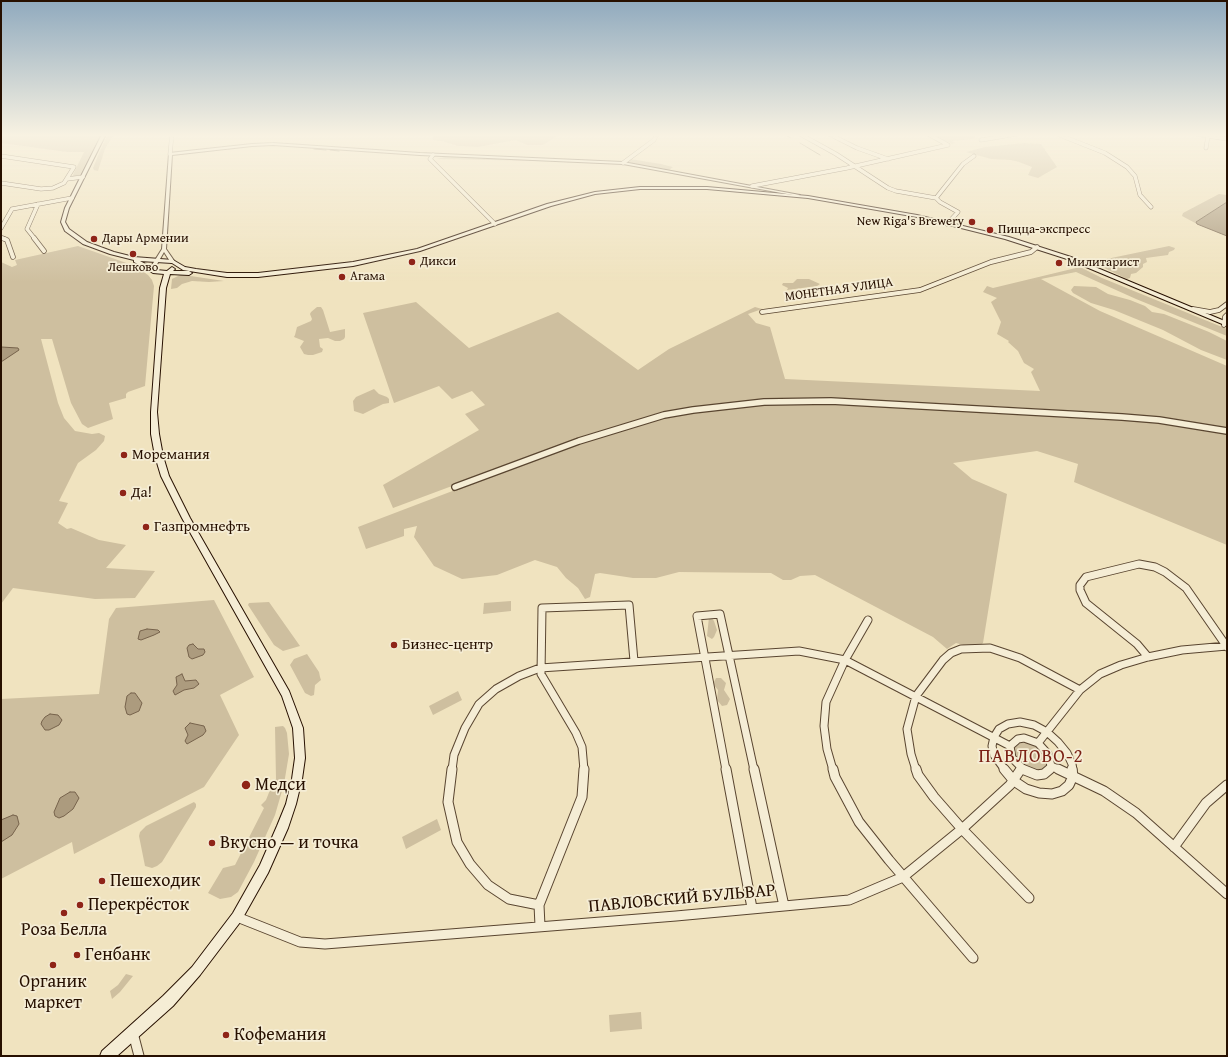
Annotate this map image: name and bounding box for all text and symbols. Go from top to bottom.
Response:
place label: New Riga's Brewery [857,214,964,230]
marker: New Riga's Brewery [967,217,977,227]
place label: Пицца-экспресс [998,222,1090,238]
marker: Пицца-экспресс [985,225,995,235]
place label: Дары Армении [102,231,189,247]
marker: Дары Армении [89,234,99,244]
marker: Лешково [128,249,138,259]
place label: Дикси [420,254,456,270]
place label: Милитарист [1067,255,1139,271]
marker: Дикси [407,257,417,267]
marker: Милитарист [1054,258,1064,268]
place label: Лешково [108,260,158,276]
place label: Агама [350,269,385,285]
marker: Агама [337,272,347,282]
street label: МОНЕТНАЯ УЛИЦА [784,275,894,305]
place label: Моремания [132,446,210,464]
marker: Моремания [119,450,129,460]
place label: Да! [131,484,152,502]
marker: Да! [118,488,128,498]
place label: Газпромнефть [154,518,250,536]
marker: Газпромнефть [141,522,151,532]
place label: Бизнес-центр [402,636,493,654]
marker: Бизнес-центр [389,640,399,650]
district label: ПАВЛОВО-2 [978,746,1084,768]
place label: Медси [255,774,306,796]
marker: Медси [240,779,252,791]
place label: Вкусно — и точка [220,832,359,854]
marker: Вкусно — и точка [207,838,217,848]
place label: Пешеходик [110,870,200,892]
marker: Пешеходик [97,876,107,886]
street label: ПАВЛОВСКИЙ БУЛЬВАР [588,880,776,918]
place label: Перекрёсток [88,894,189,916]
marker: Перекрёсток [75,900,85,910]
marker: Роза Белла [59,908,69,918]
place label: Роза Белла [21,919,107,941]
place label: Генбанк [85,944,150,966]
marker: Генбанк [72,950,82,960]
marker: Органик маркет [48,960,58,970]
place label: Органик маркет [19,971,87,1014]
place label: Кофемания [234,1024,326,1046]
marker: Кофемания [221,1030,231,1040]

